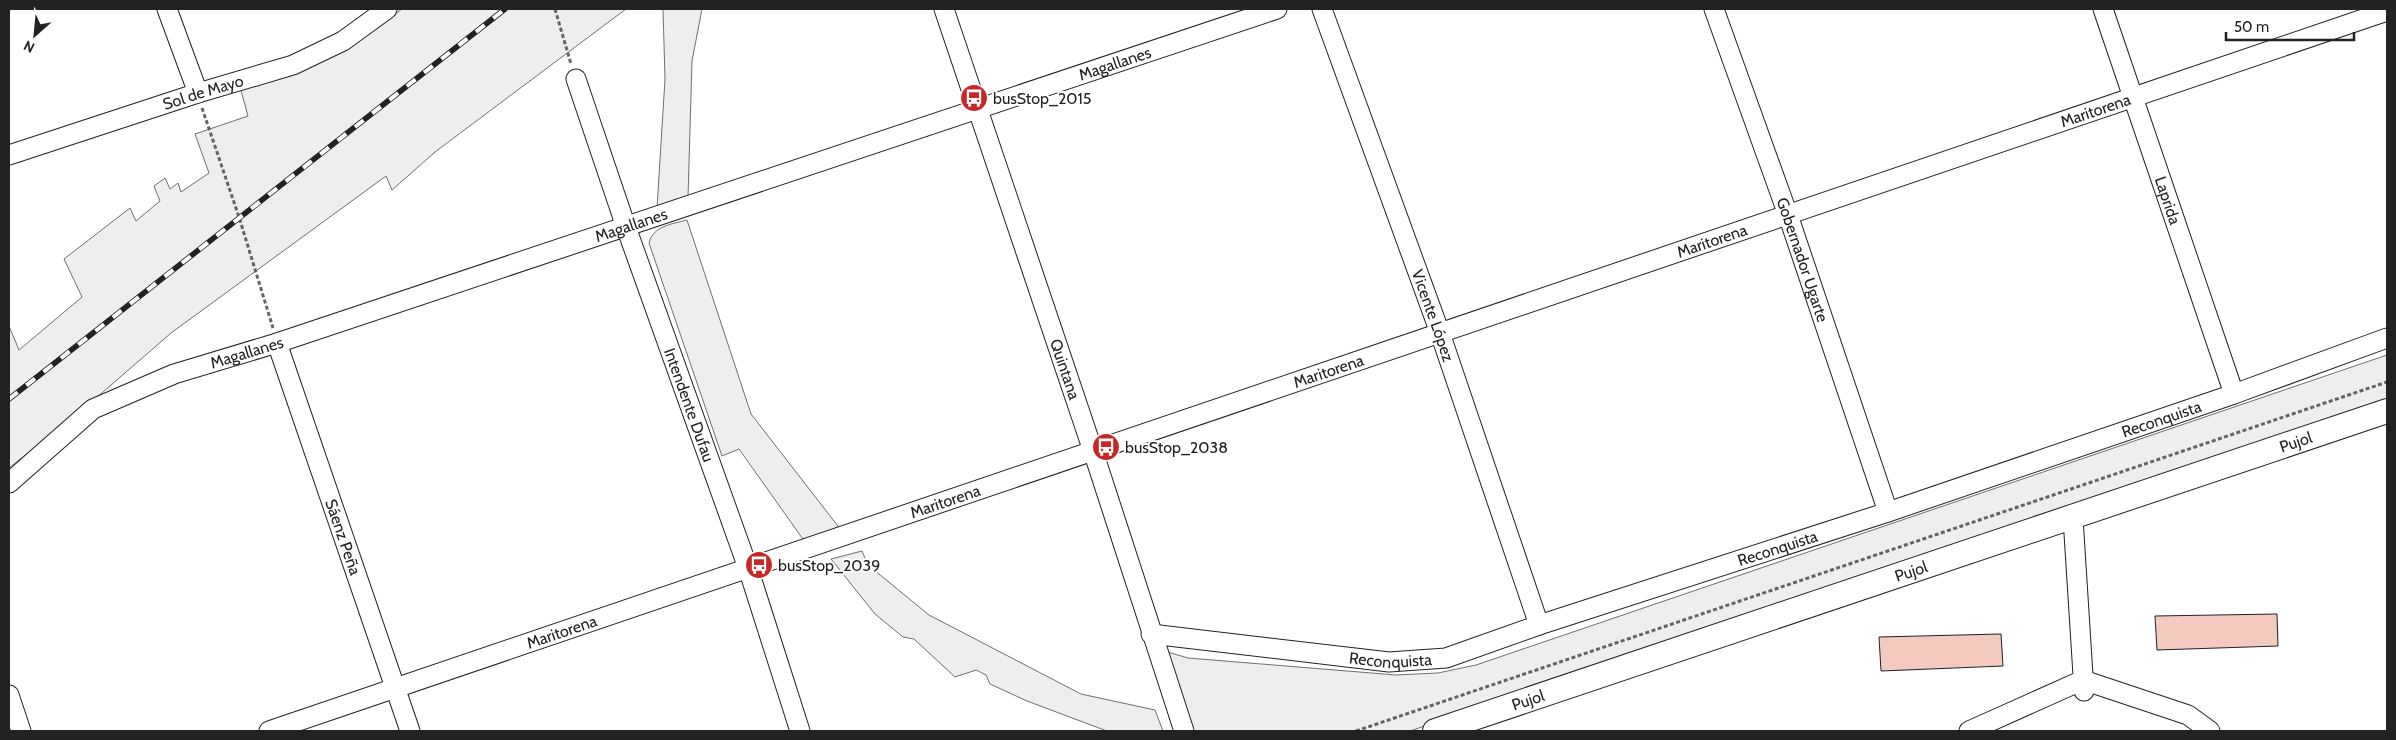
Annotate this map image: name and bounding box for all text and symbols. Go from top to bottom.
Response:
north arrow [10,10,60,60]
scale bar [2226,10,2354,42]
text: 50 m [2234,18,2269,36]
text: N [21,36,38,57]
street label: Magallanes [1076,42,1154,84]
street label: Sol de Mayo [160,71,246,113]
bus stop icon: busStop_2015 [959,83,989,113]
place label: busStop_2015 [993,89,1091,108]
street label: Maritorena [2058,89,2133,131]
street label: Laprida [2151,174,2185,227]
street label: Gobernador Ugarte [1773,195,1833,324]
street label: Magallanes [592,204,670,246]
street label: Maritorena [1674,220,1750,261]
street label: Vicente López [1408,267,1459,364]
street label: Magallanes [208,332,286,372]
street label: Quintana [1046,336,1084,402]
street label: Intendente Dufau [661,345,719,464]
street label: Maritorena [1291,350,1366,392]
street label: Reconquista [2119,396,2204,441]
street label: Pujol [2277,427,2315,456]
bus stop icon: busStop_2038 [1091,432,1121,462]
place label: busStop_2038 [1125,438,1228,457]
street label: Maritorena [907,480,983,522]
street label: Sáenz Peña [322,496,365,578]
street label: Reconquista [1735,526,1820,570]
bus stop icon: busStop_2039 [744,550,774,580]
place label: busStop_2039 [778,556,880,575]
street label: Pujol [1892,557,1930,585]
street label: Maritorena [524,611,599,652]
street label: Reconquista [1348,648,1433,672]
street label: Pujol [1509,685,1547,714]

